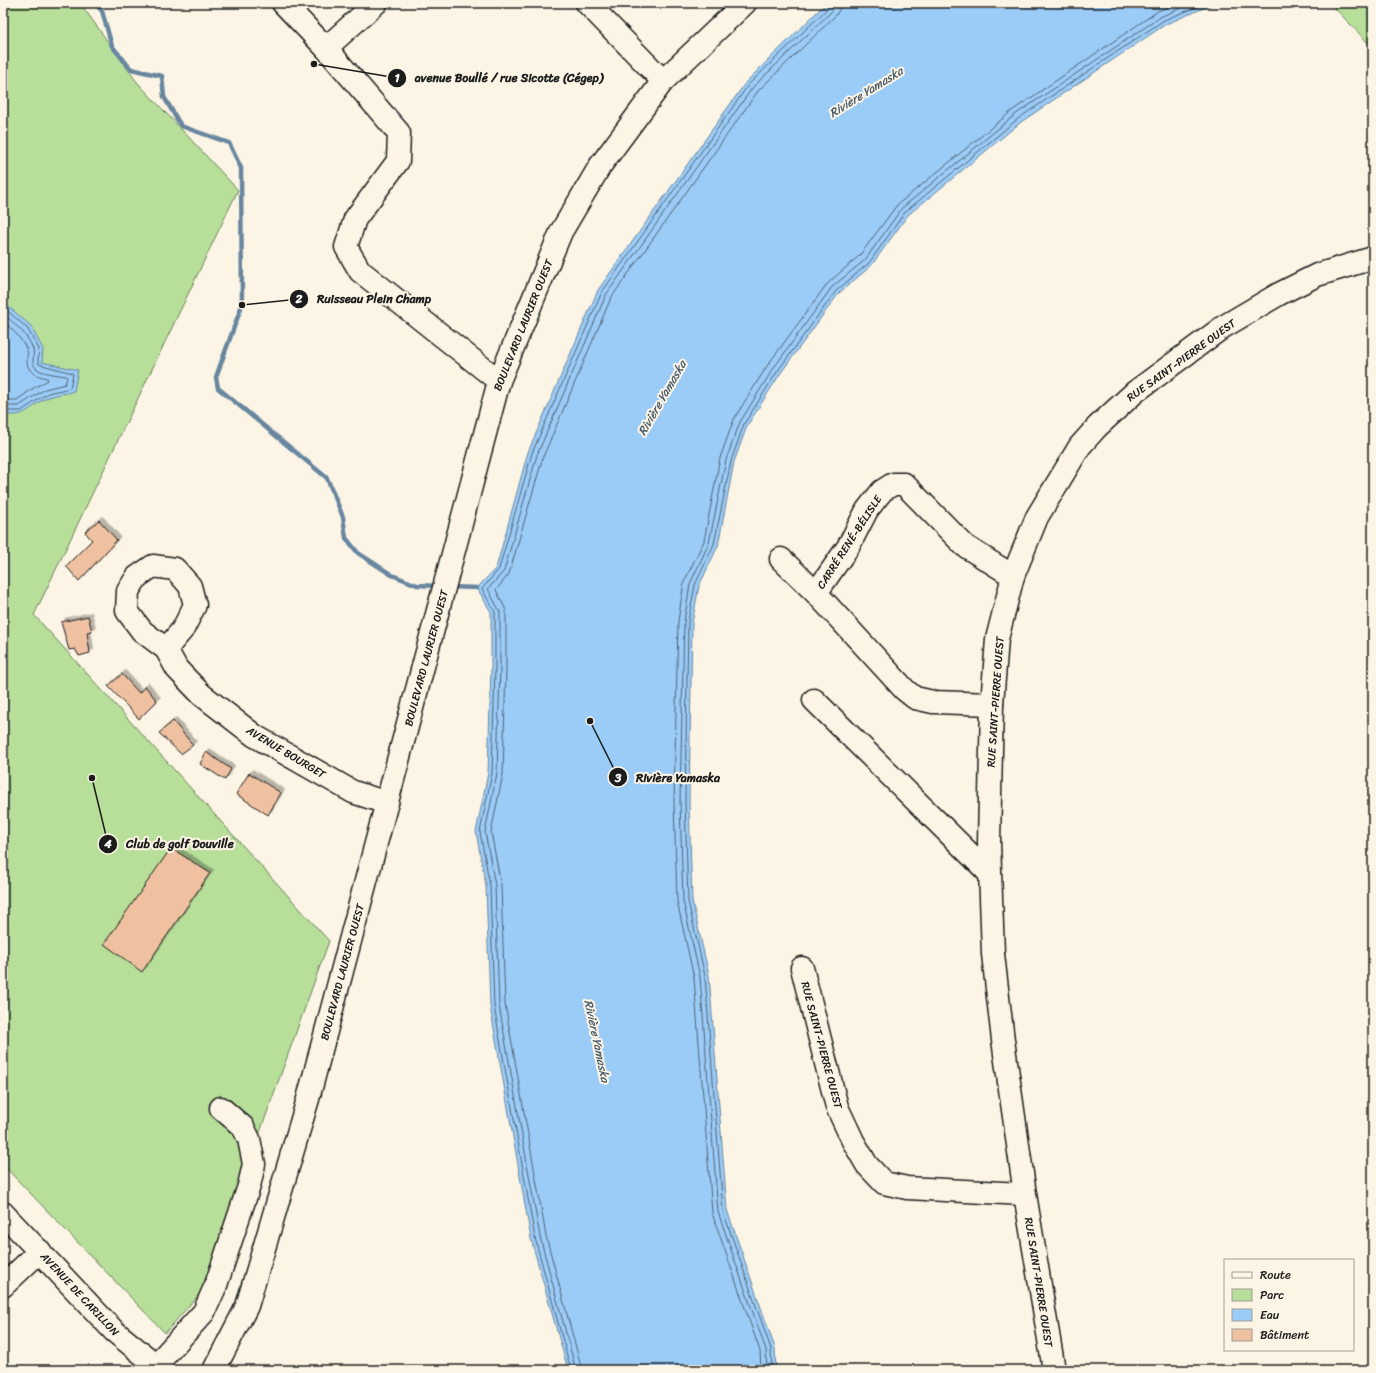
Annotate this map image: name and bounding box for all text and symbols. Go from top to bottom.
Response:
water label: Rivière Yamaska [825,60,908,124]
callout: avenue Boullé / rue Sicotte (Cégep) [387,66,612,90]
text: 1 [394,67,400,89]
text: avenue Boullé / rue Sicotte (Cégep) [414,67,604,89]
street label: BOULEVARD LAURIER OUEST [488,256,559,394]
callout: Ruisseau Plein Champ [289,287,439,311]
text: 2 [295,288,303,310]
text: Ruisseau Plein Champ [316,288,432,310]
street label: RUE SAINT-PIERRE OUEST [1123,314,1240,407]
water label: Rivière Yamaska [631,355,693,440]
street label: CARRÉ RENÉ-BÉLISLE [812,491,887,593]
street label: BOULEVARD LAURIER OUEST [399,587,454,729]
street label: RUE SAINT-PIERRE OUEST [981,635,1010,768]
street label: AVENUE BOURGET [242,721,330,784]
callout: Rivière Yamaska [608,765,728,789]
text: 3 [614,767,622,789]
text: Rivière Yamaska [635,767,721,789]
callout: Club de golf Douville [98,832,242,856]
text: 4 [103,833,112,855]
text: Club de golf Douville [125,833,235,855]
street label: BOULEVARD LAURIER OUEST [315,901,370,1043]
street label: RUE SAINT-PIERRE OUEST [795,979,848,1111]
water label: Rivière Yamaska [578,998,617,1085]
street label: RUE SAINT-PIERRE OUEST [1019,1216,1058,1349]
street label: AVENUE DE CARILLON [35,1247,124,1341]
legend [1224,1259,1354,1351]
text: Route [1260,1264,1291,1286]
text: Parc [1260,1284,1284,1306]
text: Eau [1260,1304,1280,1326]
text: Bâtiment [1260,1324,1309,1346]

